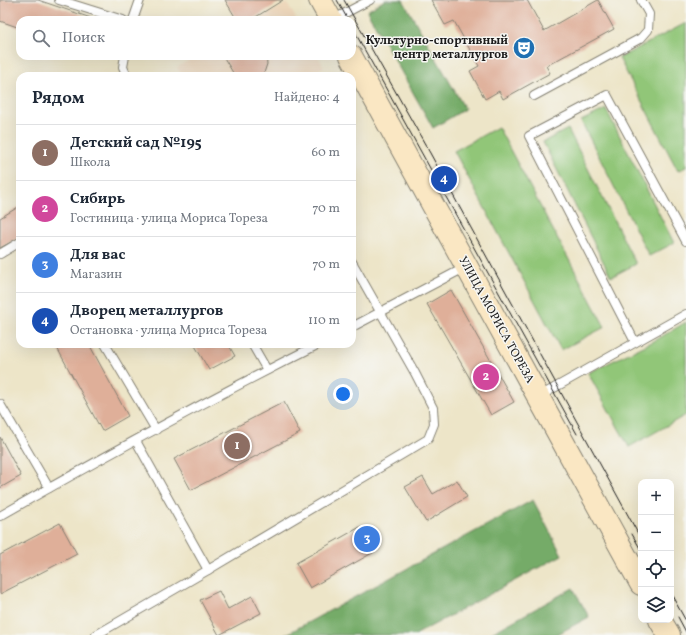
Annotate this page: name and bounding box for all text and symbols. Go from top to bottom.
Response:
search box [16,16,356,60]
icon: search [30,27,52,49]
text: Поиск [62,28,105,49]
place label: Культурно-спортивный центр металлургов [366,33,508,63]
theatre icon: Культурно-спортивный центр металлургов [511,35,537,61]
text: Рядом [32,87,85,110]
text: Найдено: 4 [274,89,340,107]
text: Детский сад №195 [70,133,202,154]
text: 1 [42,144,48,162]
text: 60 m [312,144,340,162]
text: Школа [70,154,110,172]
pin: 4 [431,164,457,194]
text: Сибирь [70,189,125,210]
text: 2 [42,200,48,218]
text: 70 m [312,200,340,218]
text: Гостиница · улица Мориса Тореза [70,210,268,228]
text: Для вас [70,245,126,266]
street label: УЛИЦА МОРИСА ТОРЕЗА [454,254,538,387]
text: 3 [42,256,48,274]
text: 70 m [312,256,340,274]
text: Магазин [70,266,122,284]
text: Дворец металлургов [70,301,223,322]
text: 4 [41,312,49,330]
text: 110 m [308,312,340,330]
text: Остановка · улица Мориса Тореза [70,322,267,340]
pin: 2 [473,362,499,392]
your location [333,384,353,404]
pin: 1 [224,431,250,461]
map controls [638,479,674,623]
button: + [638,479,674,515]
button: − [638,515,674,551]
pin: 3 [354,524,380,554]
button: locate [638,551,674,587]
button: layers [638,587,674,623]

